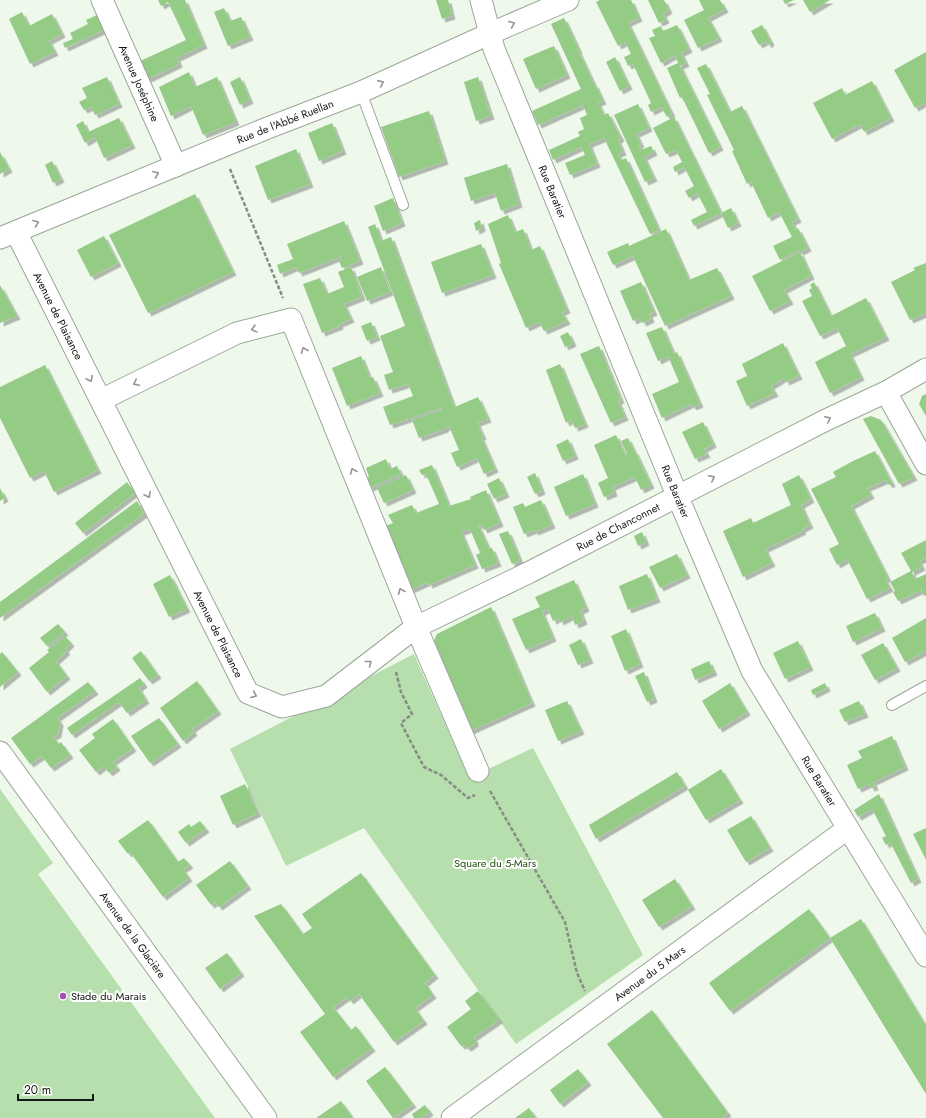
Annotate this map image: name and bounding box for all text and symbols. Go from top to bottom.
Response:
one-way arrow [508,21,515,29]
street label: Avenue Joséphine [115,42,163,124]
one-way arrow [376,80,384,88]
street label: Rue de l'Abbé Ruellan [234,95,336,148]
street label: Rue Baratier [534,163,571,221]
one-way arrow [152,171,160,179]
one-way arrow [33,220,40,228]
street label: Avenue de Plaisance [30,269,87,363]
one-way arrow [251,324,258,333]
one-way arrow [301,347,309,354]
one-way arrow [85,375,93,382]
one-way arrow [133,378,140,386]
one-way arrow [824,416,831,424]
street label: Rue Baratier [657,462,694,521]
one-way arrow [349,467,357,474]
one-way arrow [708,475,715,483]
one-way arrow [144,491,151,498]
street label: Rue de Chanconnet [573,499,663,555]
street label: Avenue de Plaisance [190,587,247,681]
one-way arrow [398,588,406,596]
one-way arrow [365,661,372,668]
one-way arrow [250,691,257,699]
street label: Rue Baratier [798,753,841,809]
park label: Square du 5-Mars [454,855,537,871]
street label: Avenue de la Glacière [96,888,170,982]
street label: Avenue du 5 Mars [611,941,689,1005]
place label: Stade du Marais [71,988,147,1004]
marker: Stade du Marais [58,991,68,1001]
scale bar [18,1076,93,1102]
text: 20 m [24,1081,51,1099]

